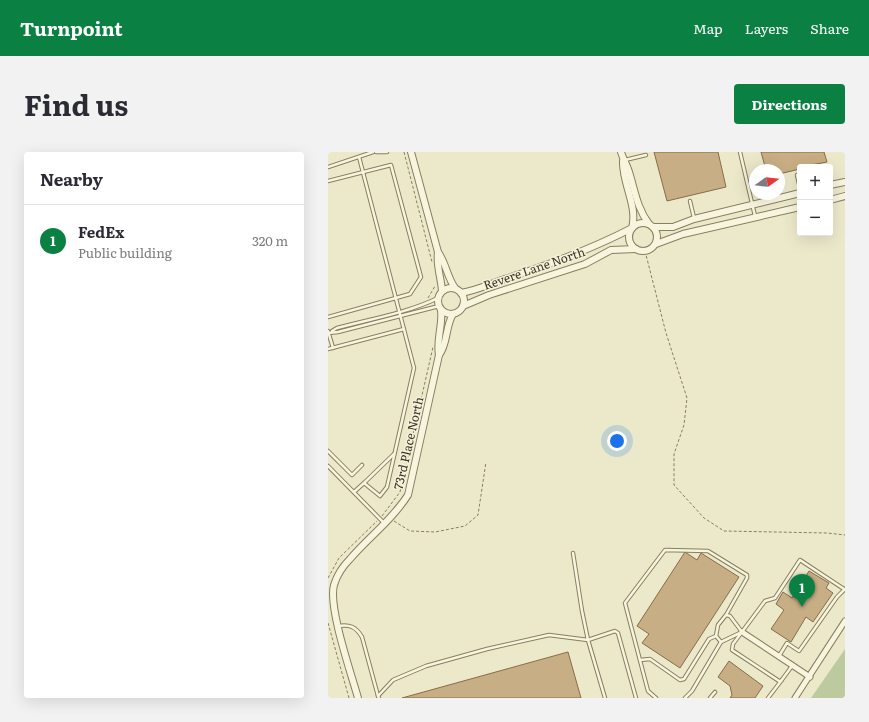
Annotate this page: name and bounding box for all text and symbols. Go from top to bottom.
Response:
text: Turnpoint [20,14,123,42]
text: Map [693,18,723,38]
text: Layers [745,18,788,38]
text: Share [810,18,849,38]
text: Find us [24,83,128,125]
button: Directions [734,84,845,124]
north arrow [749,164,785,200]
map controls [797,164,833,236]
button: + [797,164,833,200]
text: Nearby [40,166,103,191]
button: − [797,200,833,236]
text: FedEx [78,220,124,243]
text: 1 [50,231,56,250]
text: 320 m [252,231,288,250]
street label: Revere Lane North [481,242,587,294]
text: Public building [78,243,172,262]
street label: 73rd Place North [389,395,427,491]
your location [607,431,627,451]
pin: 1 [789,574,815,607]

